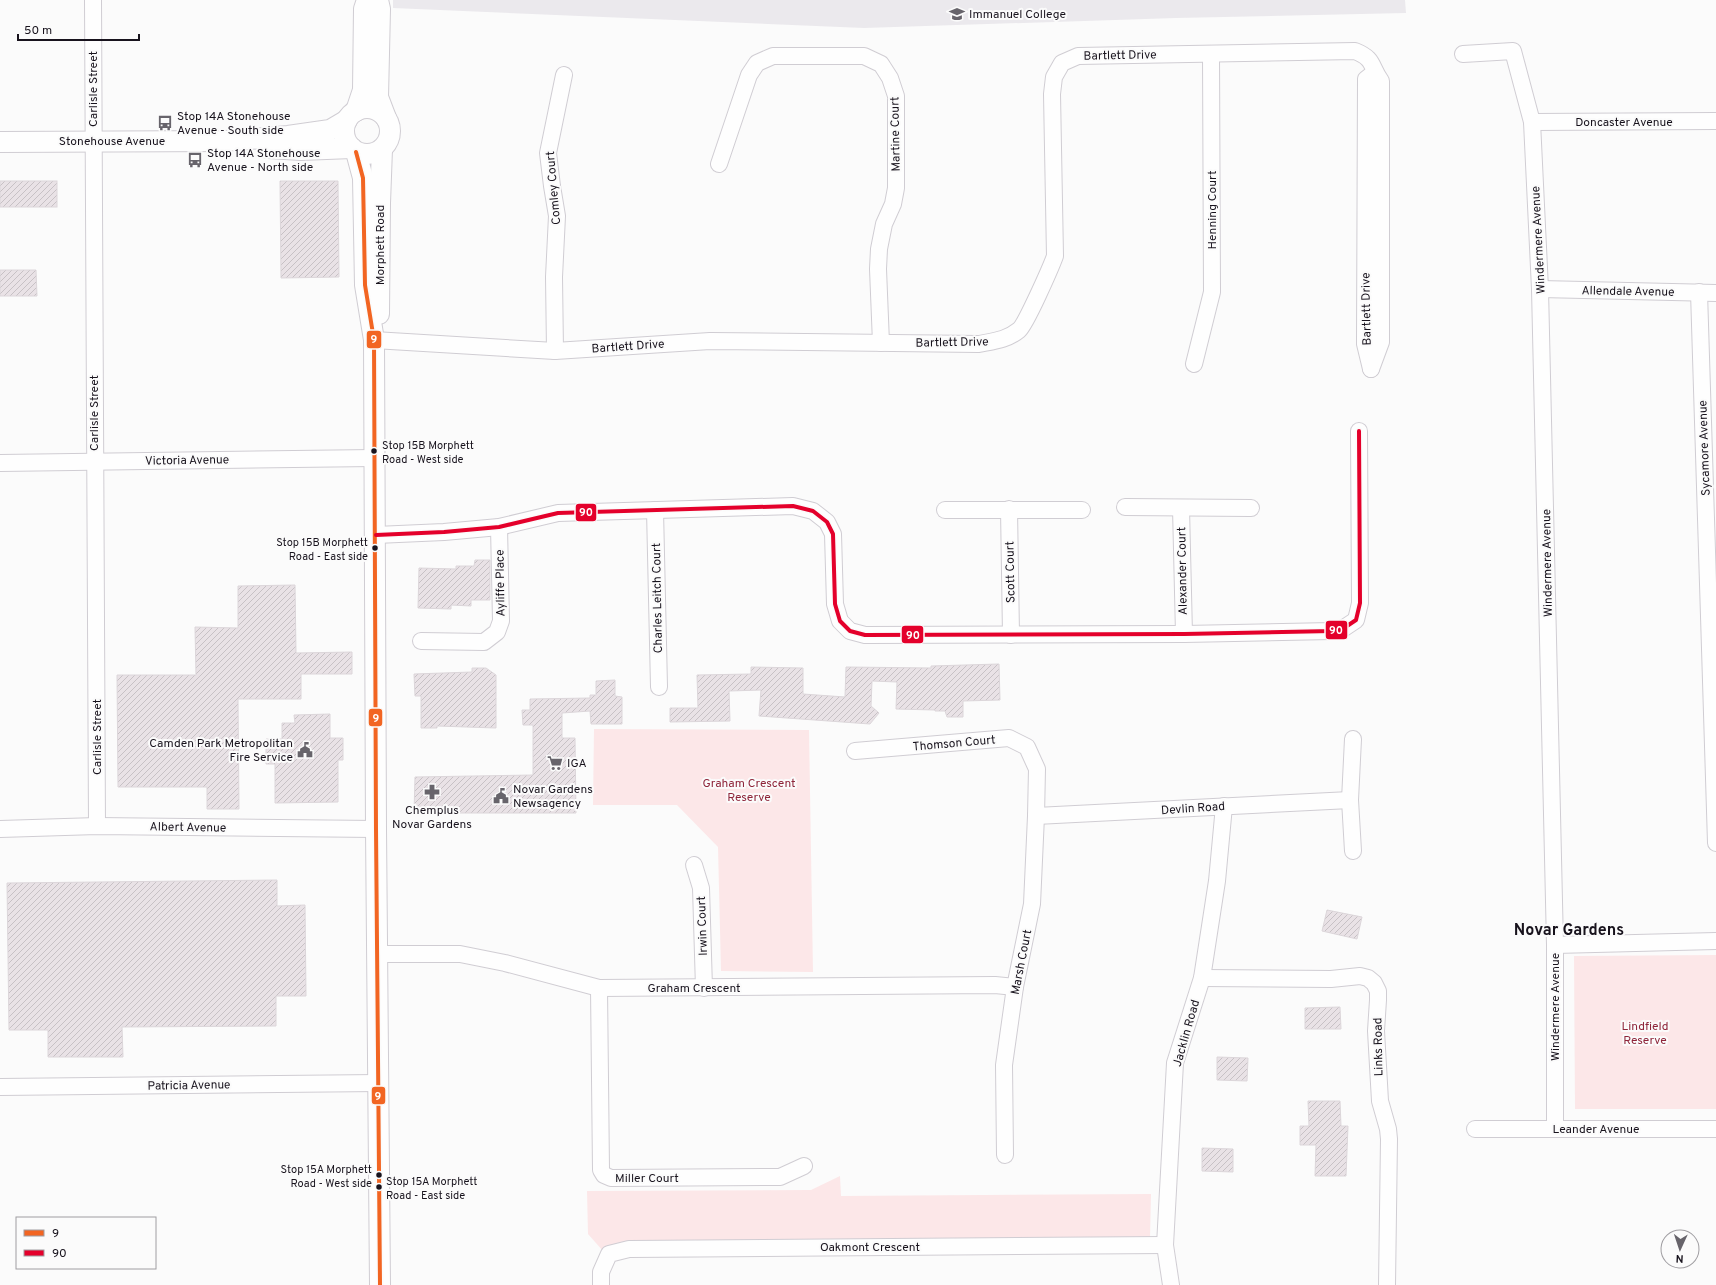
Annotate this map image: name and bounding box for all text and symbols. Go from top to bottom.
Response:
school or university icon: Immanuel College [948,5,966,23]
place label: Immanuel College [969,7,1066,23]
scale bar [18,16,139,42]
text: 50 m [24,23,52,39]
street label: Bartlett Drive [1083,47,1157,65]
street label: Carlisle Street [86,51,102,127]
street label: Martine Court [887,96,905,172]
place label: Stop 14A Stonehouse Avenue - South side [177,109,291,139]
bus stop icon: Stop 14A Stonehouse Avenue - South side [156,114,174,132]
street label: Doncaster Avenue [1575,115,1673,131]
street label: Stonehouse Avenue [59,134,165,150]
place label: Stop 14A Stonehouse Avenue - North side [207,146,321,176]
street label: Comley Court [543,150,565,225]
bus stop icon: Stop 14A Stonehouse Avenue - North side [186,151,204,169]
street label: Henning Court [1205,171,1221,249]
street label: Windermere Avenue [1528,186,1550,294]
street label: Morphett Road [373,205,389,285]
street label: Bartlett Drive [1358,272,1376,346]
street label: Allendale Avenue [1581,283,1675,301]
line badge: 9 [366,330,382,349]
text: 9 [371,333,378,347]
street label: Bartlett Drive [915,334,989,352]
street label: Bartlett Drive [591,336,665,358]
street label: Carlisle Street [87,375,103,451]
street label: Sycamore Avenue [1695,400,1715,496]
place label: Stop 15B Morphett Road - West side [382,439,474,467]
marker: Stop 15B Morphett Road - West side [369,446,379,456]
street label: Victoria Avenue [145,452,229,470]
line badge: 90 [575,503,597,522]
text: 90 [579,506,593,520]
street label: Windermere Avenue [1539,509,1557,617]
street label: Alexander Court [1174,527,1192,615]
place label: Stop 15B Morphett Road - East side [276,536,368,564]
street label: Scott Court [1002,541,1020,603]
marker: Stop 15B Morphett Road - East side [370,543,380,553]
street label: Charles Leitch Court [649,543,667,653]
street label: Ayliffe Place [492,549,510,617]
line badge: 90 [1325,620,1348,640]
text: 90 [1329,624,1343,638]
line badge: 90 [901,625,924,644]
text: 90 [906,629,920,643]
street label: Carlisle Street [90,699,106,775]
line badge: 9 [368,708,383,727]
text: 9 [373,712,380,726]
street label: Thomson Court [912,732,996,756]
place label: Camden Park Metropolitan Fire Service [149,736,293,766]
public building icon: Camden Park Metropolitan Fire Service [296,741,314,759]
supermarket icon: IGA [546,754,564,772]
place label: IGA [567,756,587,772]
park label: Graham Crescent Reserve [702,776,796,806]
place label: Novar Gardens Newsagency [513,782,593,812]
pharmacy icon: Chemplus Novar Gardens [423,783,441,801]
public building icon: Novar Gardens Newsagency [492,787,510,805]
street label: Devlin Road [1161,799,1226,819]
place label: Chemplus Novar Gardens [392,803,472,833]
street label: Albert Avenue [150,819,226,837]
street label: Irwin Court [694,896,712,956]
district label: Novar Gardens [1514,921,1624,941]
street label: Marsh Court [1008,928,1036,996]
street label: Windermere Avenue [1548,953,1564,1061]
street label: Graham Crescent [647,981,741,997]
street label: Jacklin Road [1170,998,1204,1069]
street label: Links Road [1370,1017,1388,1077]
park label: Lindfield Reserve [1622,1019,1668,1049]
street label: Patricia Avenue [147,1077,231,1095]
line badge: 9 [371,1086,386,1105]
text: 9 [375,1090,382,1104]
street label: Leander Avenue [1553,1122,1639,1138]
place label: Stop 15A Morphett Road - West side [281,1163,372,1191]
marker: Stop 15A Morphett Road - West side [374,1170,384,1180]
street label: Miller Court [615,1171,679,1187]
place label: Stop 15A Morphett Road - East side [386,1175,477,1203]
marker: Stop 15A Morphett Road - East side [374,1182,384,1192]
legend [16,1217,156,1269]
text: 9 [52,1226,59,1242]
north arrow [1660,1229,1700,1269]
street label: Oakmont Crescent [820,1240,920,1256]
text: 90 [52,1246,67,1262]
text: N [1675,1251,1684,1265]

